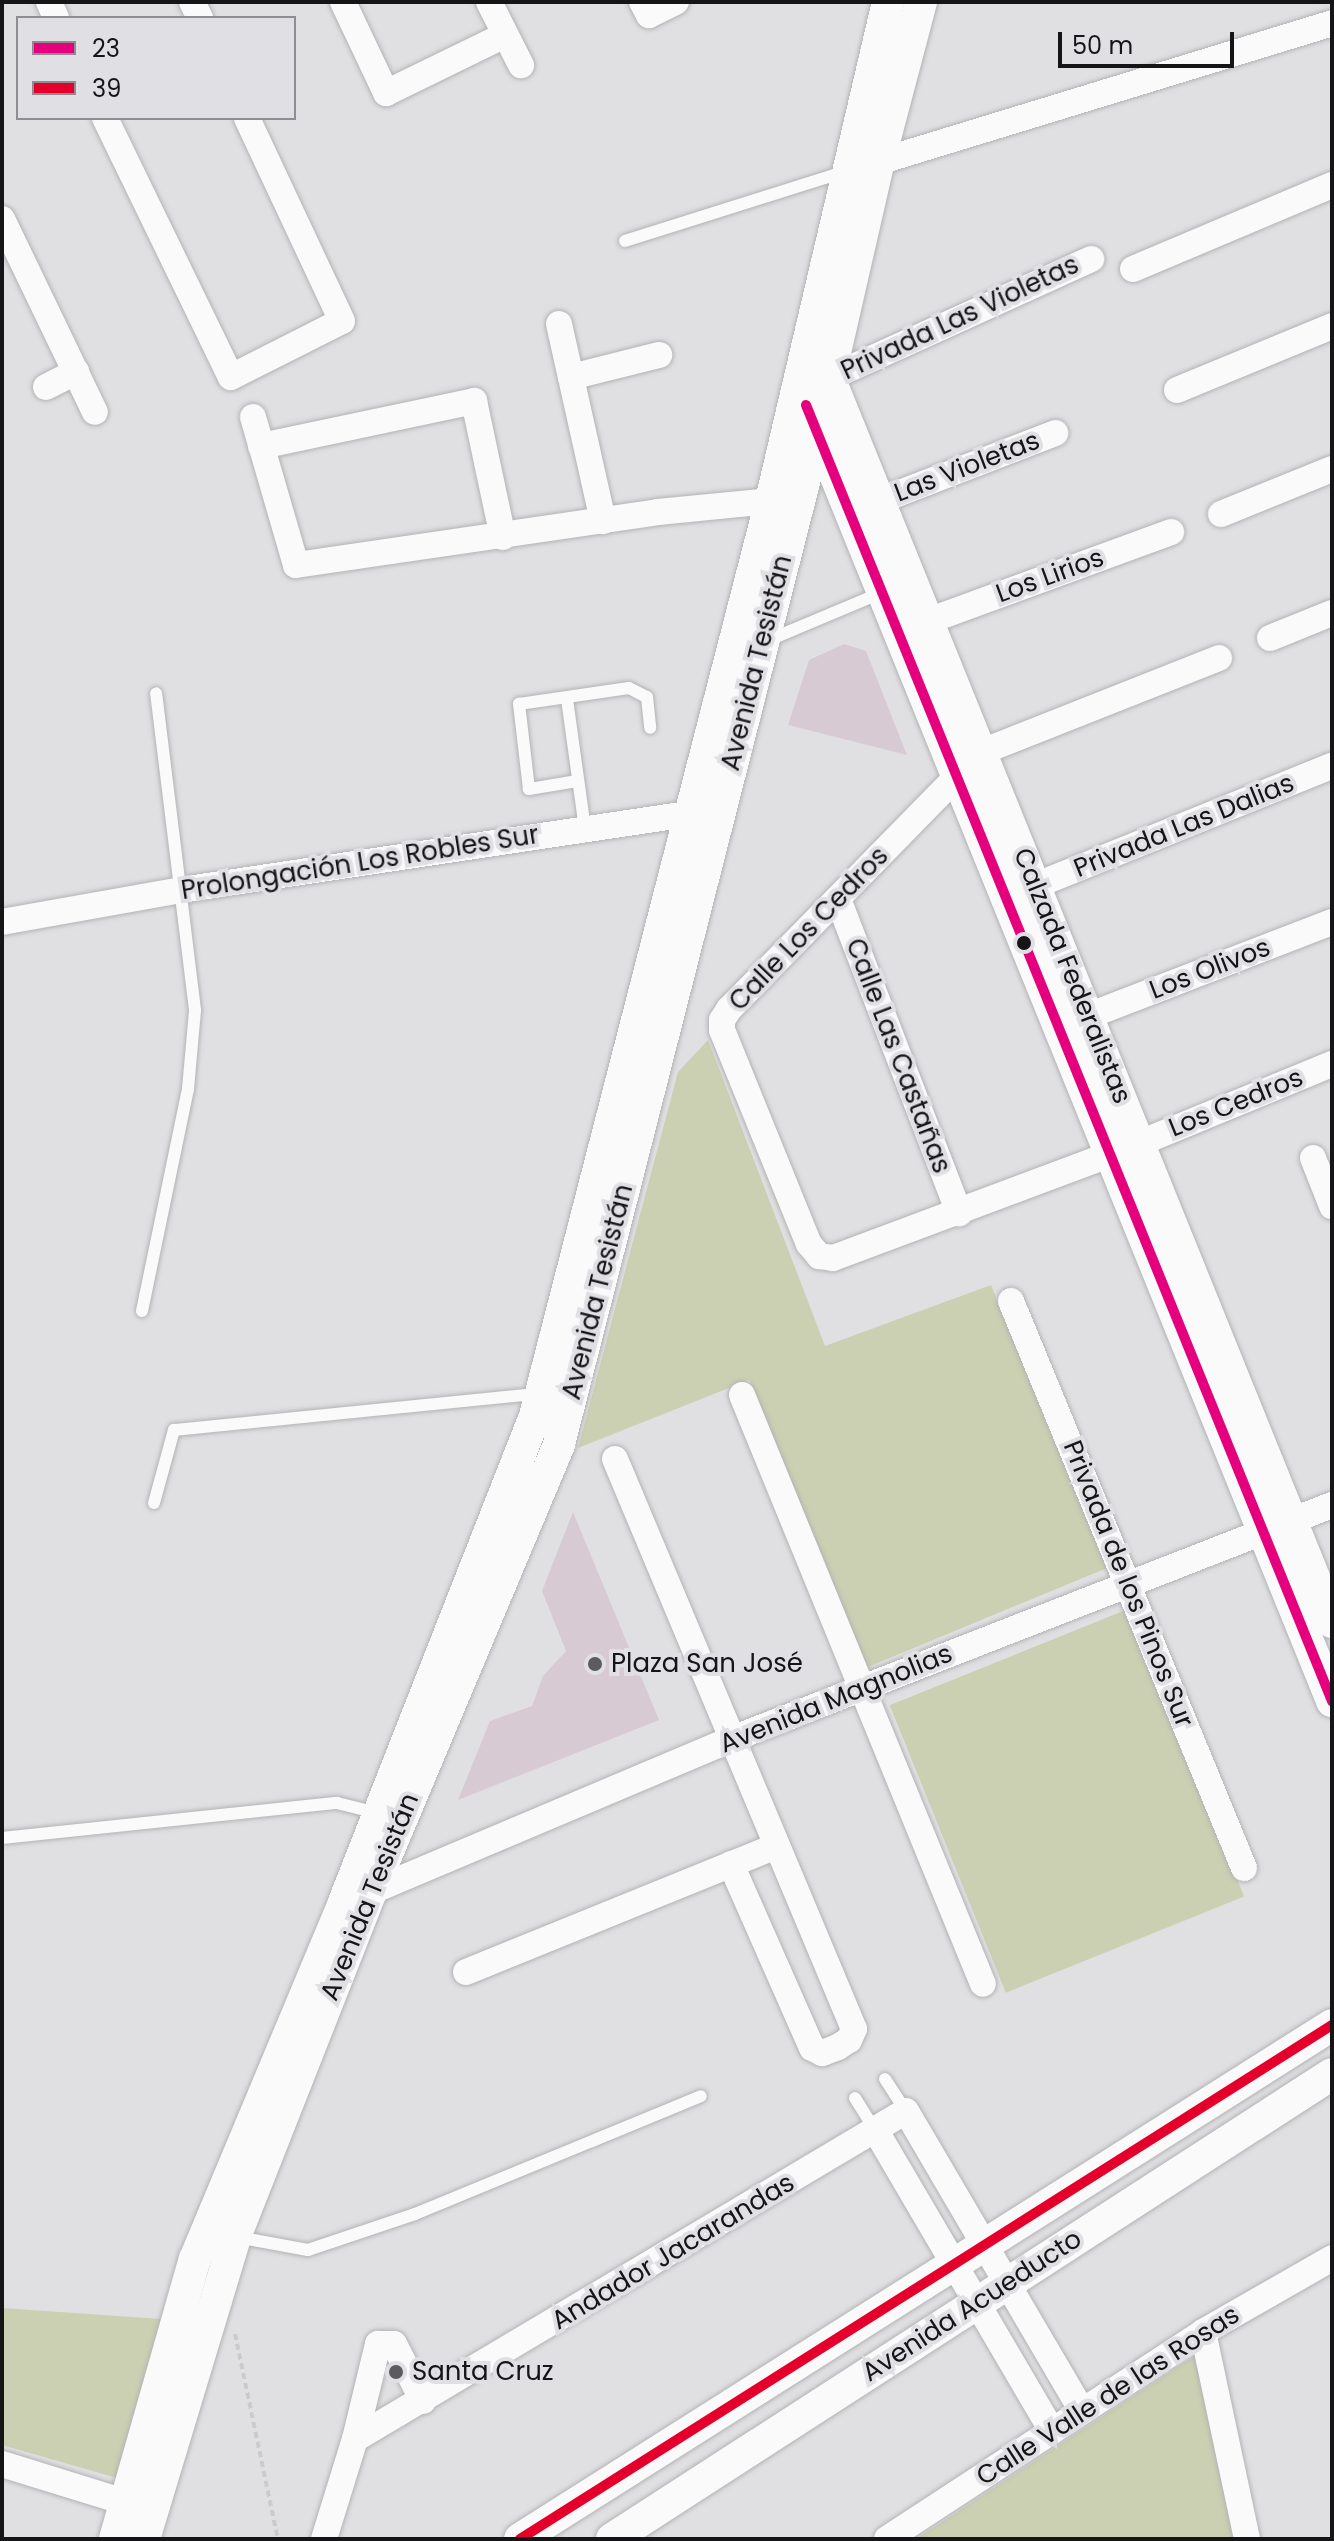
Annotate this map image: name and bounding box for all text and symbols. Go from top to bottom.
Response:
legend [16,16,296,120]
scale bar [1062,16,1238,66]
text: 50 m [1072,29,1133,62]
text: 23 [92,32,120,65]
text: 39 [92,72,121,105]
street label: Privada Las Violetas [836,249,1084,387]
street label: Las Violetas [890,425,1044,509]
street label: Los Lirios [992,542,1108,610]
street label: Avenida Tesistán [715,552,799,774]
street label: Privada Las Dalias [1069,768,1299,884]
street label: Prolongación Los Robles Sur [179,819,541,907]
street label: Calle Los Cedros [723,841,895,1017]
street label: Calzada Federalistas [1006,844,1138,1108]
street label: Los Olivos [1145,932,1275,1006]
street label: Calle Las Castañas [839,934,957,1178]
unlabelled marker [1016,935,1032,951]
street label: Los Cedros [1164,1062,1308,1144]
street label: Avenida Tesistán [556,1181,640,1403]
street label: Privada de los Pinos Sur [1056,1436,1200,1732]
street label: Avenida Magnolias [715,1638,957,1760]
place label: Plaza San José [611,1648,803,1680]
marker: Plaza San José [586,1655,604,1673]
street label: Avenida Tesistán [314,1789,426,2005]
street label: Andador Jacarandas [546,2167,800,2337]
street label: Avenida Acueducto [856,2223,1088,2389]
street label: Calle Valle de las Rosas [971,2299,1245,2493]
place label: Santa Cruz [412,2356,554,2388]
marker: Santa Cruz [387,2363,405,2381]

